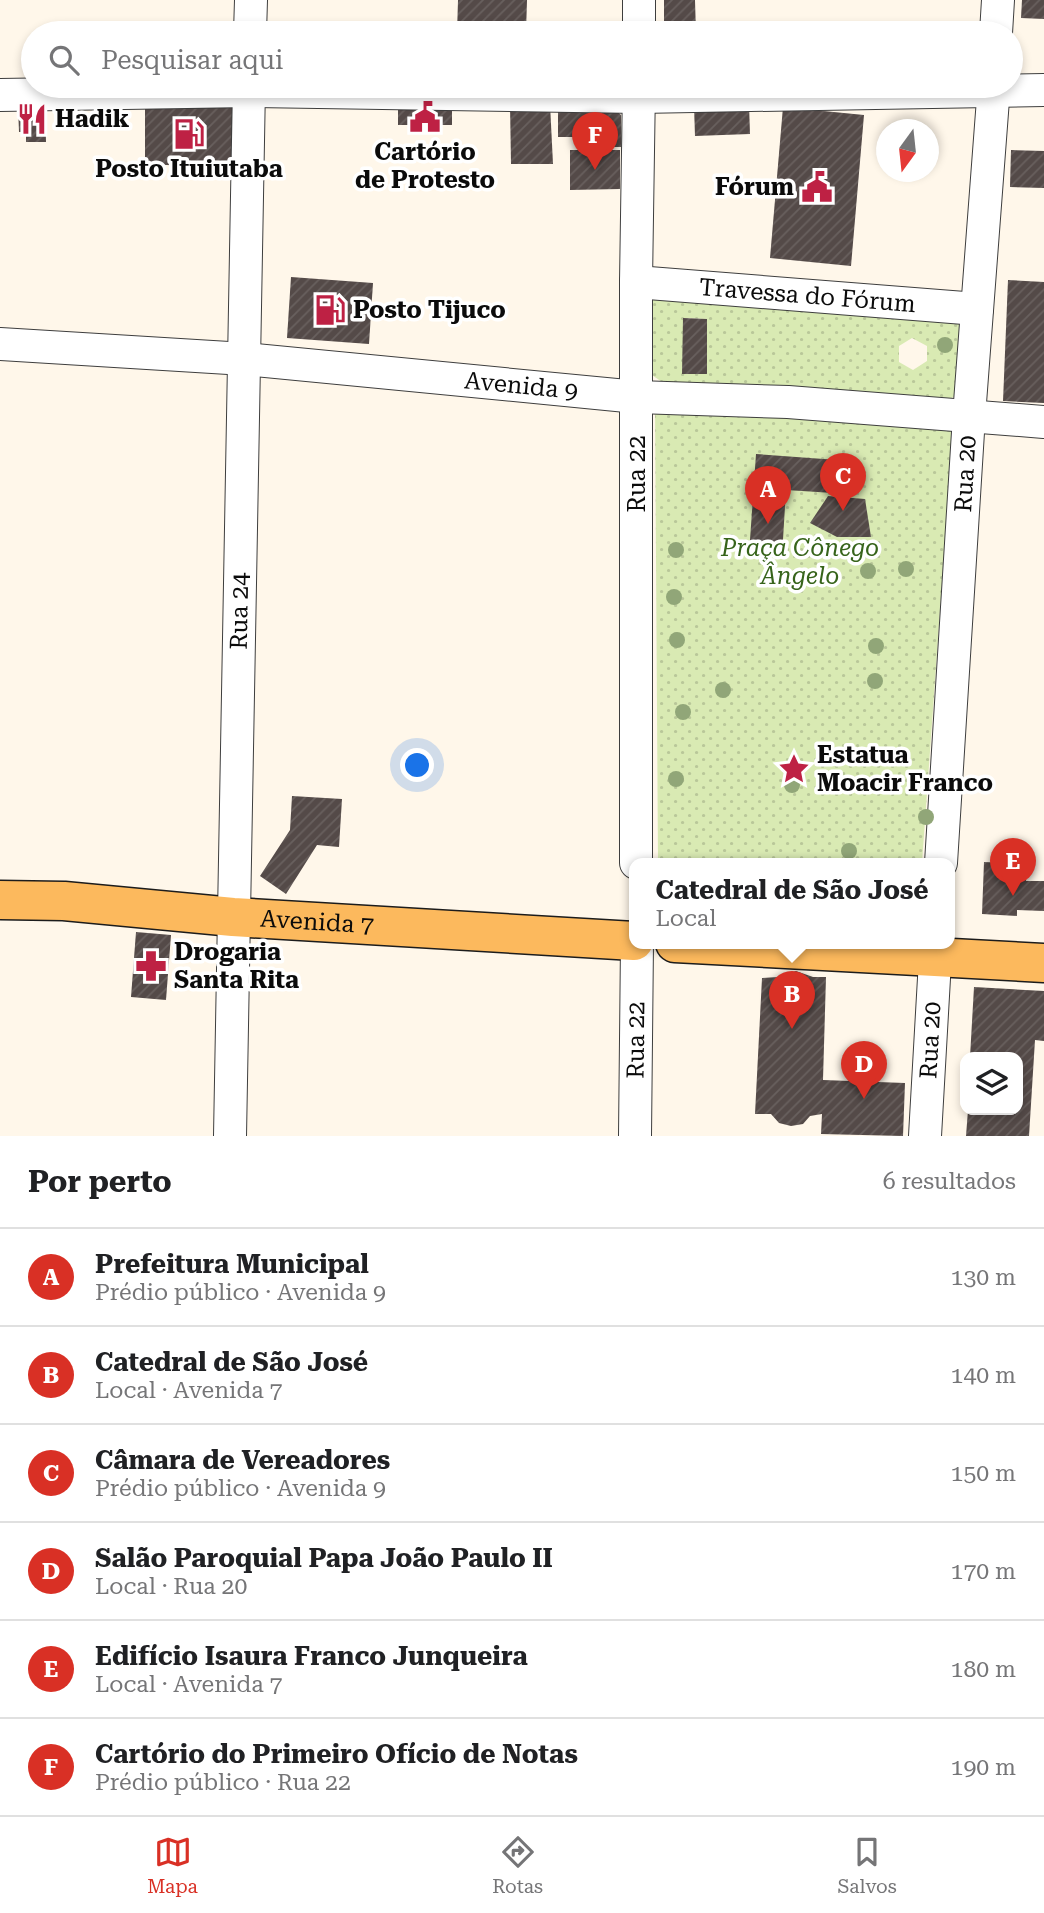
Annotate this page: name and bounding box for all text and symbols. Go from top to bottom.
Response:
search box [21,21,1023,98]
icon: search [45,41,83,79]
text: Pesquisar aqui [101,45,283,75]
public building icon: Cartório de Protesto [408,100,442,134]
restaurant icon: Hadik [15,102,49,136]
place label: Hadik [55,105,130,133]
pin: F [572,112,618,170]
fuel station icon: Posto Ituiutaba [172,117,206,151]
north arrow [876,119,939,182]
place label: Cartório de Protesto [355,138,495,194]
place label: Posto Ituiutaba [95,155,283,183]
public building icon: Fórum [800,170,834,204]
place label: Fórum [715,173,794,201]
street label: Travessa do Fórum [698,273,917,318]
fuel station icon: Posto Tijuco [313,293,347,327]
place label: Posto Tijuco [353,296,506,324]
street label: Avenida 9 [463,366,579,405]
street label: Rua 20 [949,434,982,513]
street label: Rua 22 [623,435,651,513]
pin: C [820,453,866,511]
pin: A [745,466,791,524]
park label: Praça Cônego Ângelo [720,534,879,590]
street label: Rua 24 [225,572,254,650]
place label: Estatua Moacir Franco [817,741,993,797]
your location [400,748,434,782]
place icon: Estatua Moacir Franco [777,752,811,786]
pin: E [990,838,1036,896]
popup [629,858,955,949]
text: Catedral de São José [655,875,929,905]
street label: Avenida 7 [259,905,375,939]
text: Local [655,905,716,932]
place label: Drogaria Santa Rita [174,938,299,994]
pharmacy icon: Drogaria Santa Rita [134,949,168,983]
pin: B [769,971,815,1029]
street label: Rua 22 [622,1001,650,1079]
street label: Rua 20 [914,1001,947,1079]
pin: D [841,1041,887,1099]
map controls [960,1052,1023,1115]
button: layers [960,1052,1023,1115]
text: Por perto [28,1164,172,1199]
text: 6 resultados [883,1168,1016,1195]
text: Prefeitura Municipal [95,1249,369,1279]
text: A [43,1264,59,1291]
text: 130 m [951,1264,1016,1291]
text: Prédio público · Avenida 9 [95,1279,386,1306]
text: Catedral de São José [95,1347,368,1377]
text: B [43,1362,59,1389]
text: 140 m [951,1362,1016,1389]
text: Local · Avenida 7 [95,1377,282,1404]
text: Câmara de Vereadores [95,1445,390,1475]
text: C [43,1460,59,1487]
text: 150 m [951,1460,1016,1487]
text: Prédio público · Avenida 9 [95,1475,386,1502]
text: Salão Paroquial Papa João Paulo II [95,1543,553,1573]
text: D [42,1558,60,1585]
text: 170 m [951,1558,1016,1585]
text: Local · Rua 20 [95,1573,247,1600]
text: Edifício Isaura Franco Junqueira [95,1641,528,1671]
text: E [44,1656,58,1683]
text: 180 m [951,1656,1016,1683]
text: Local · Avenida 7 [95,1671,282,1698]
text: Cartório do Primeiro Ofício de Notas [95,1739,578,1769]
text: F [44,1754,58,1781]
text: 190 m [951,1754,1016,1781]
text: Prédio público · Rua 22 [95,1769,351,1796]
tab: Mapa [147,1833,198,1898]
tab: Rotas [492,1833,543,1898]
tab: Salvos [837,1833,897,1898]

